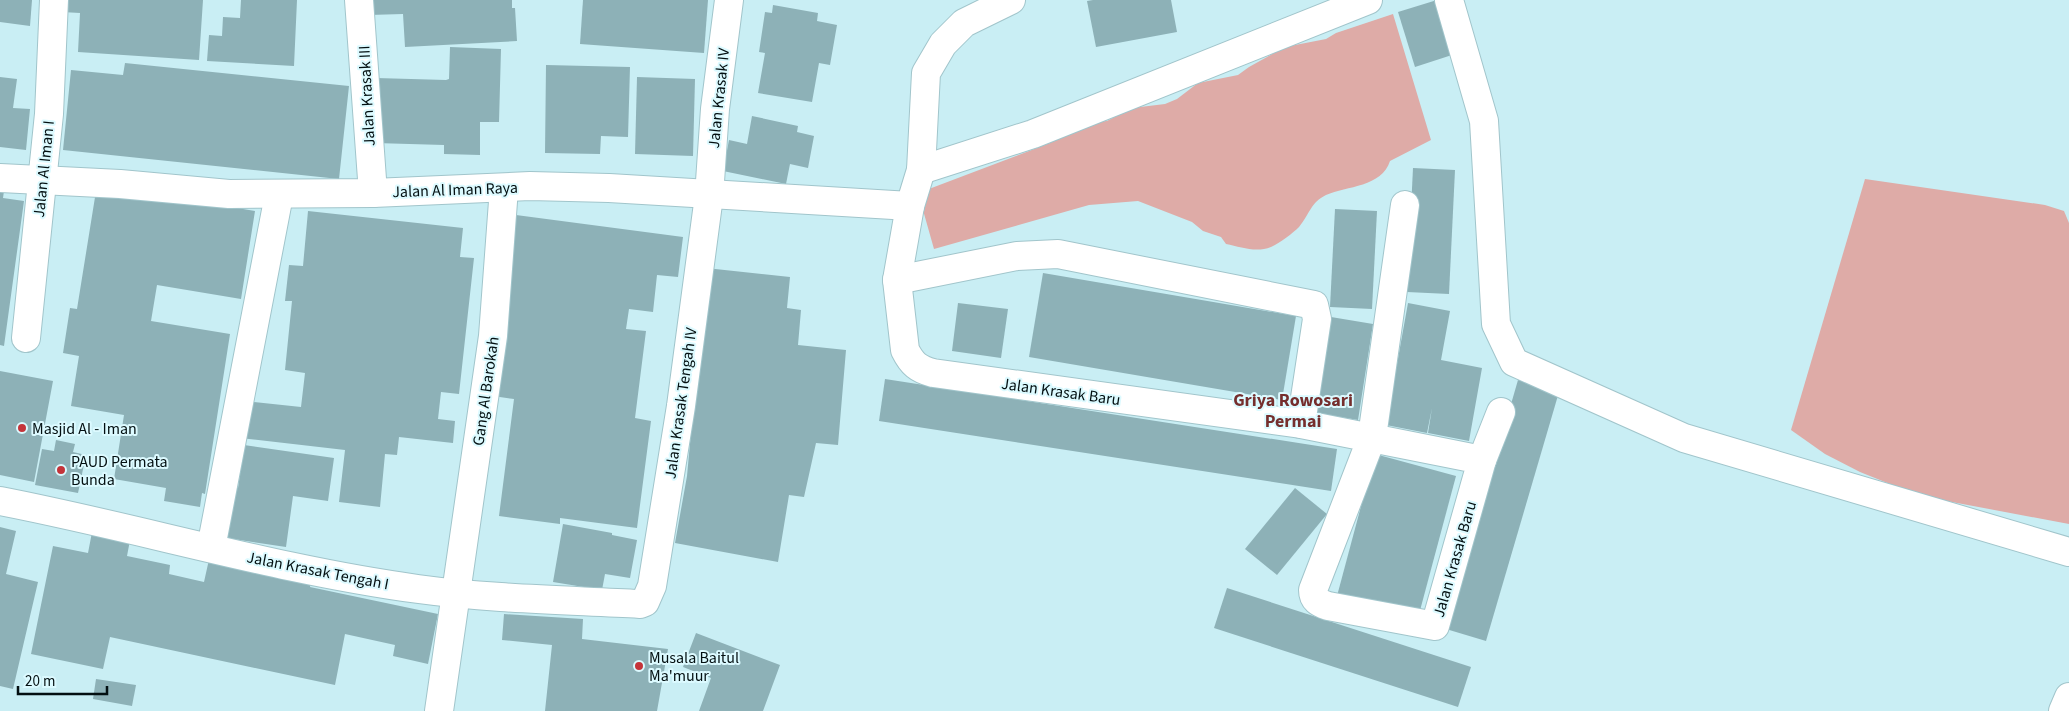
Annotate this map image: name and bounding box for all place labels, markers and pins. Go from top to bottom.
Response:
place label: Masjid Al - Iman [32,418,137,440]
marker: Masjid Al - Iman [16,422,28,434]
place label: PAUD Permata Bunda [71,451,168,491]
marker: PAUD Permata Bunda [55,464,67,476]
place label: Musala Baitul Ma'muur [649,647,739,687]
marker: Musala Baitul Ma'muur [633,660,645,672]

